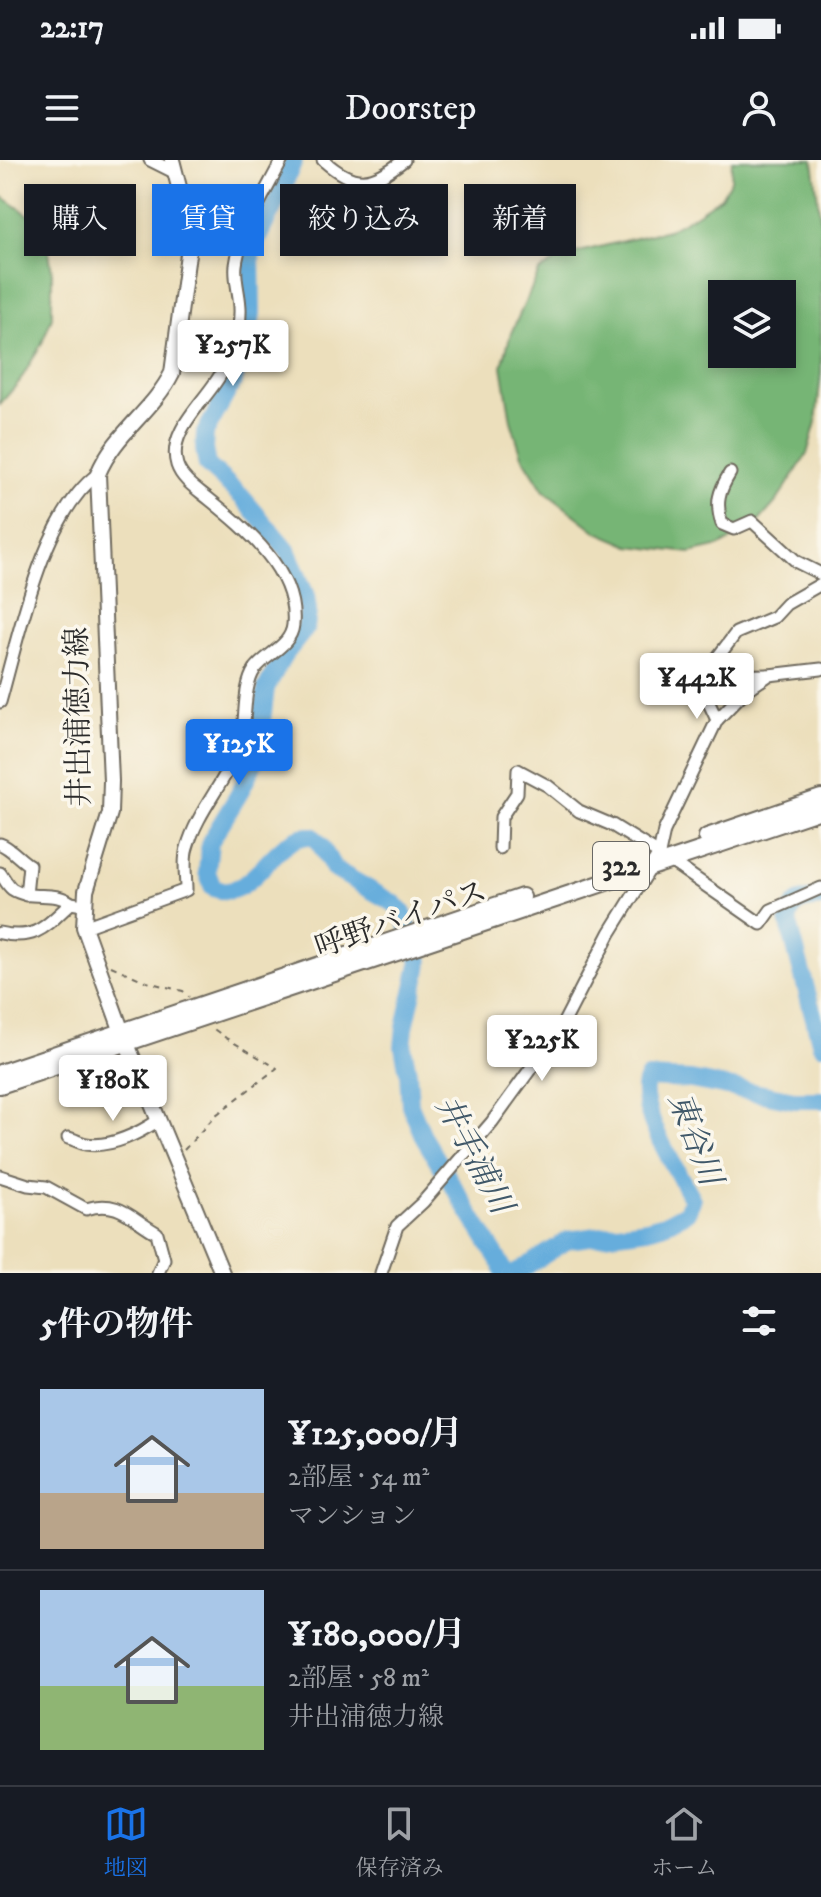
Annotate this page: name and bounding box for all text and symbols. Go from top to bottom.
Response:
text: 22:17 [40,10,104,47]
icon: menu [40,86,84,130]
text: Doorstep [345,86,476,131]
icon: person [737,86,781,130]
chip: 購入 [24,184,136,256]
chip: 賃貸 [152,184,264,256]
chip: 絞り込み [280,184,448,256]
chip: 新着 [464,184,576,256]
map controls [708,280,796,368]
button: layers [708,280,796,368]
pin: ¥257K [177,320,289,388]
text: ¥257K [196,329,270,362]
street label: 井出浦徳力線 [59,627,99,807]
pin: ¥442K [641,653,753,721]
text: ¥442K [658,662,736,695]
pin: ¥125K [183,719,295,787]
text: ¥125K [204,728,274,761]
road number: 322 [593,842,649,890]
street label: 呼野バイパス [310,873,492,967]
pin: ¥225K [486,1015,598,1083]
text: ¥225K [505,1024,579,1057]
pin: ¥180K [57,1055,169,1123]
text: ¥180K [77,1064,149,1097]
water label: 東谷川 [658,1087,731,1194]
water label: 井手浦川 [425,1089,522,1224]
icon: filters [737,1299,781,1343]
text: 5件の物件 [40,1304,193,1346]
text: ¥125,000/月 [288,1413,463,1455]
icon: home [104,1421,200,1517]
text: 2部屋 · 54 m² [288,1461,429,1494]
text: マンション [288,1500,417,1533]
text: ¥180,000/月 [288,1614,466,1656]
icon: home [104,1622,200,1718]
text: 2部屋 · 58 m² [288,1662,429,1695]
text: 井出浦徳力線 [288,1701,444,1734]
tab: 地図 [104,1802,148,1882]
tab: 保存済み [355,1802,443,1882]
tab: ホーム [651,1802,717,1882]

